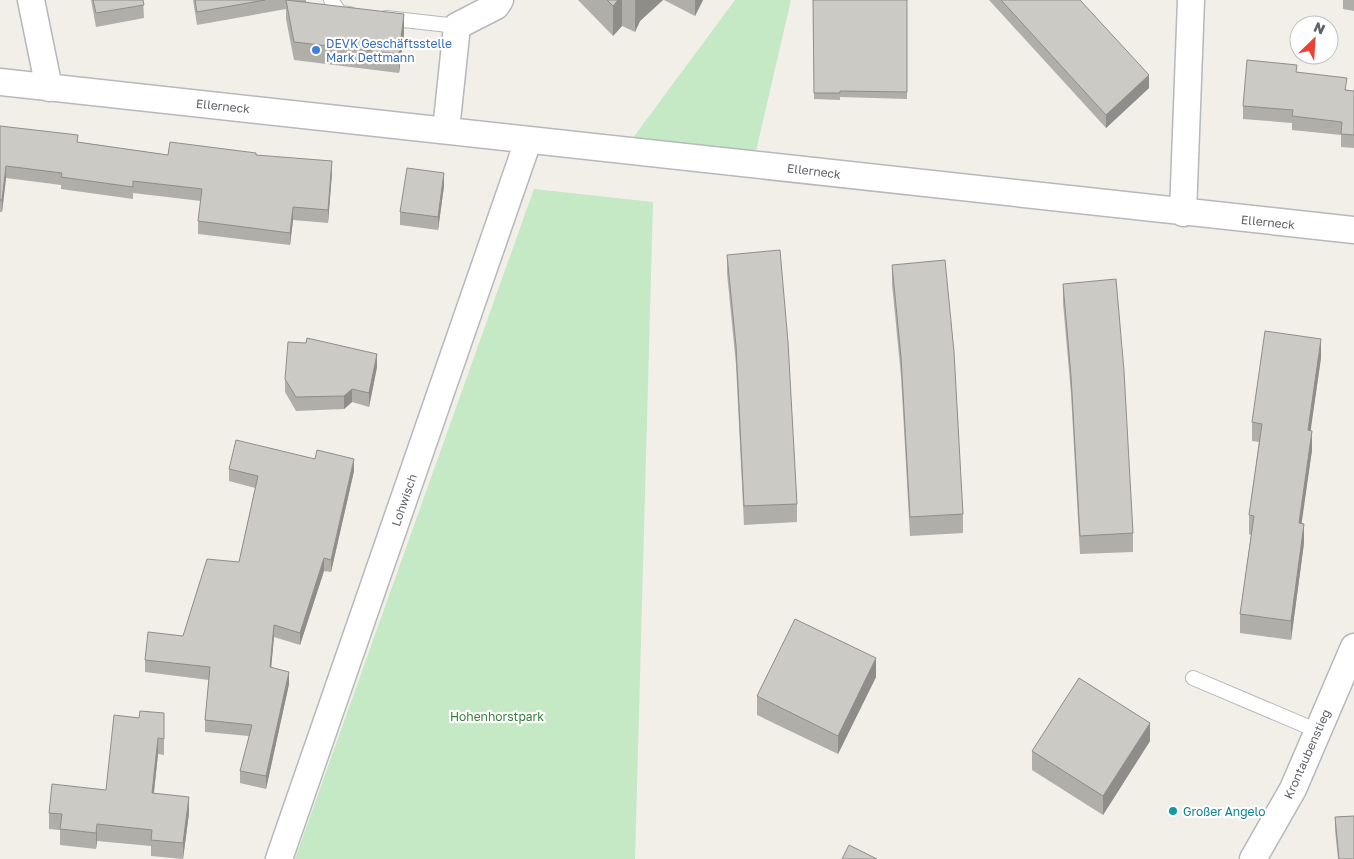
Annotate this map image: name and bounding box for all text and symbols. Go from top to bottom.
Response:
north arrow [1289,15,1339,65]
text: N [1311,18,1328,38]
place label: DEVK Geschäftsstelle Mark Dettmann [326,36,452,65]
marker: DEVK Geschäftsstelle Mark Dettmann [310,44,322,56]
street label: Ellerneck [195,96,251,116]
street label: Ellerneck [786,160,842,182]
street label: Ellerneck [1240,212,1296,232]
street label: Lohwisch [388,472,420,528]
street label: Krontaubenstieg [1281,707,1333,801]
park label: Hohenhorstpark [450,709,544,724]
place label: Großer Angelo [1183,804,1266,819]
marker: Großer Angelo [1167,805,1179,817]

